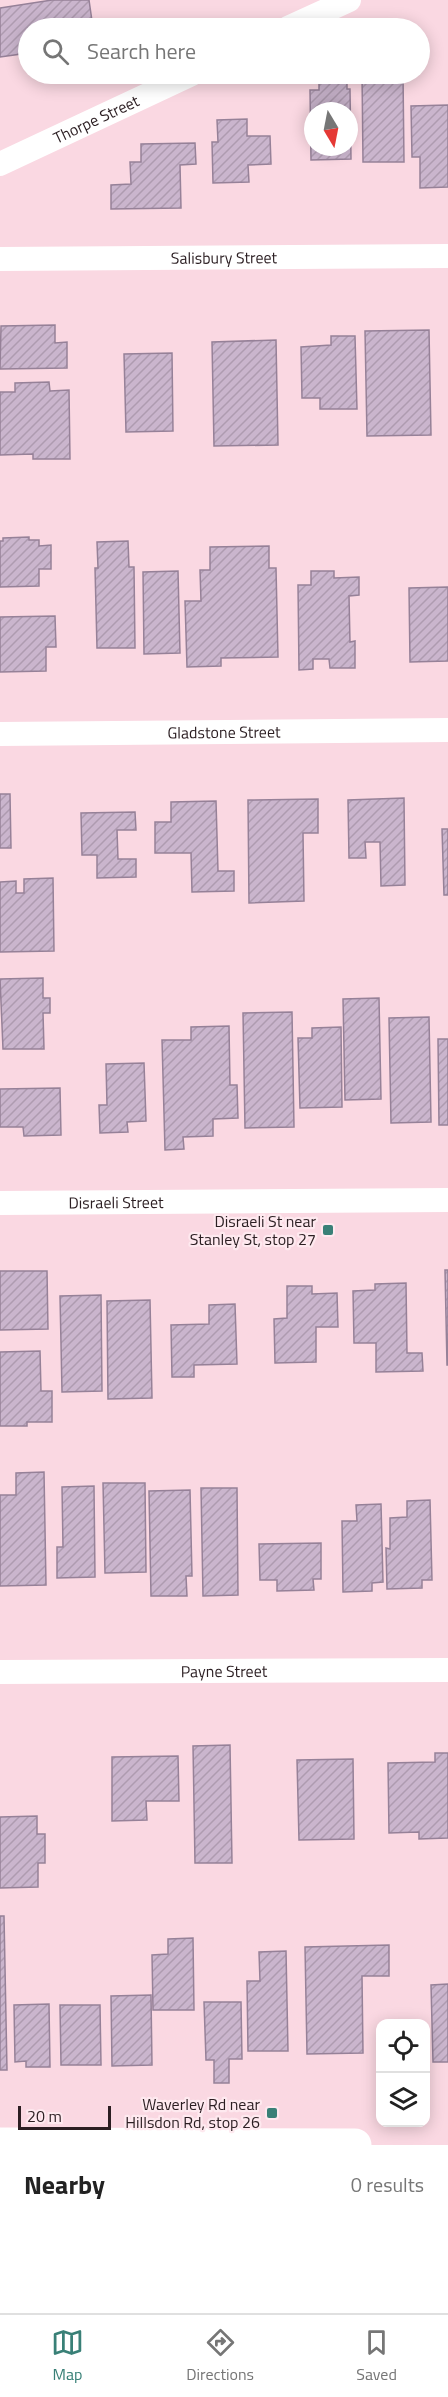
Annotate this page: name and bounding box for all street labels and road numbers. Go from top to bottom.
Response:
street label: Thorpe Street [49,88,143,149]
street label: Salisbury Street [171,245,278,270]
street label: Gladstone Street [167,719,281,745]
street label: Disraeli Street [68,1190,164,1215]
street label: Payne Street [181,1659,268,1683]

